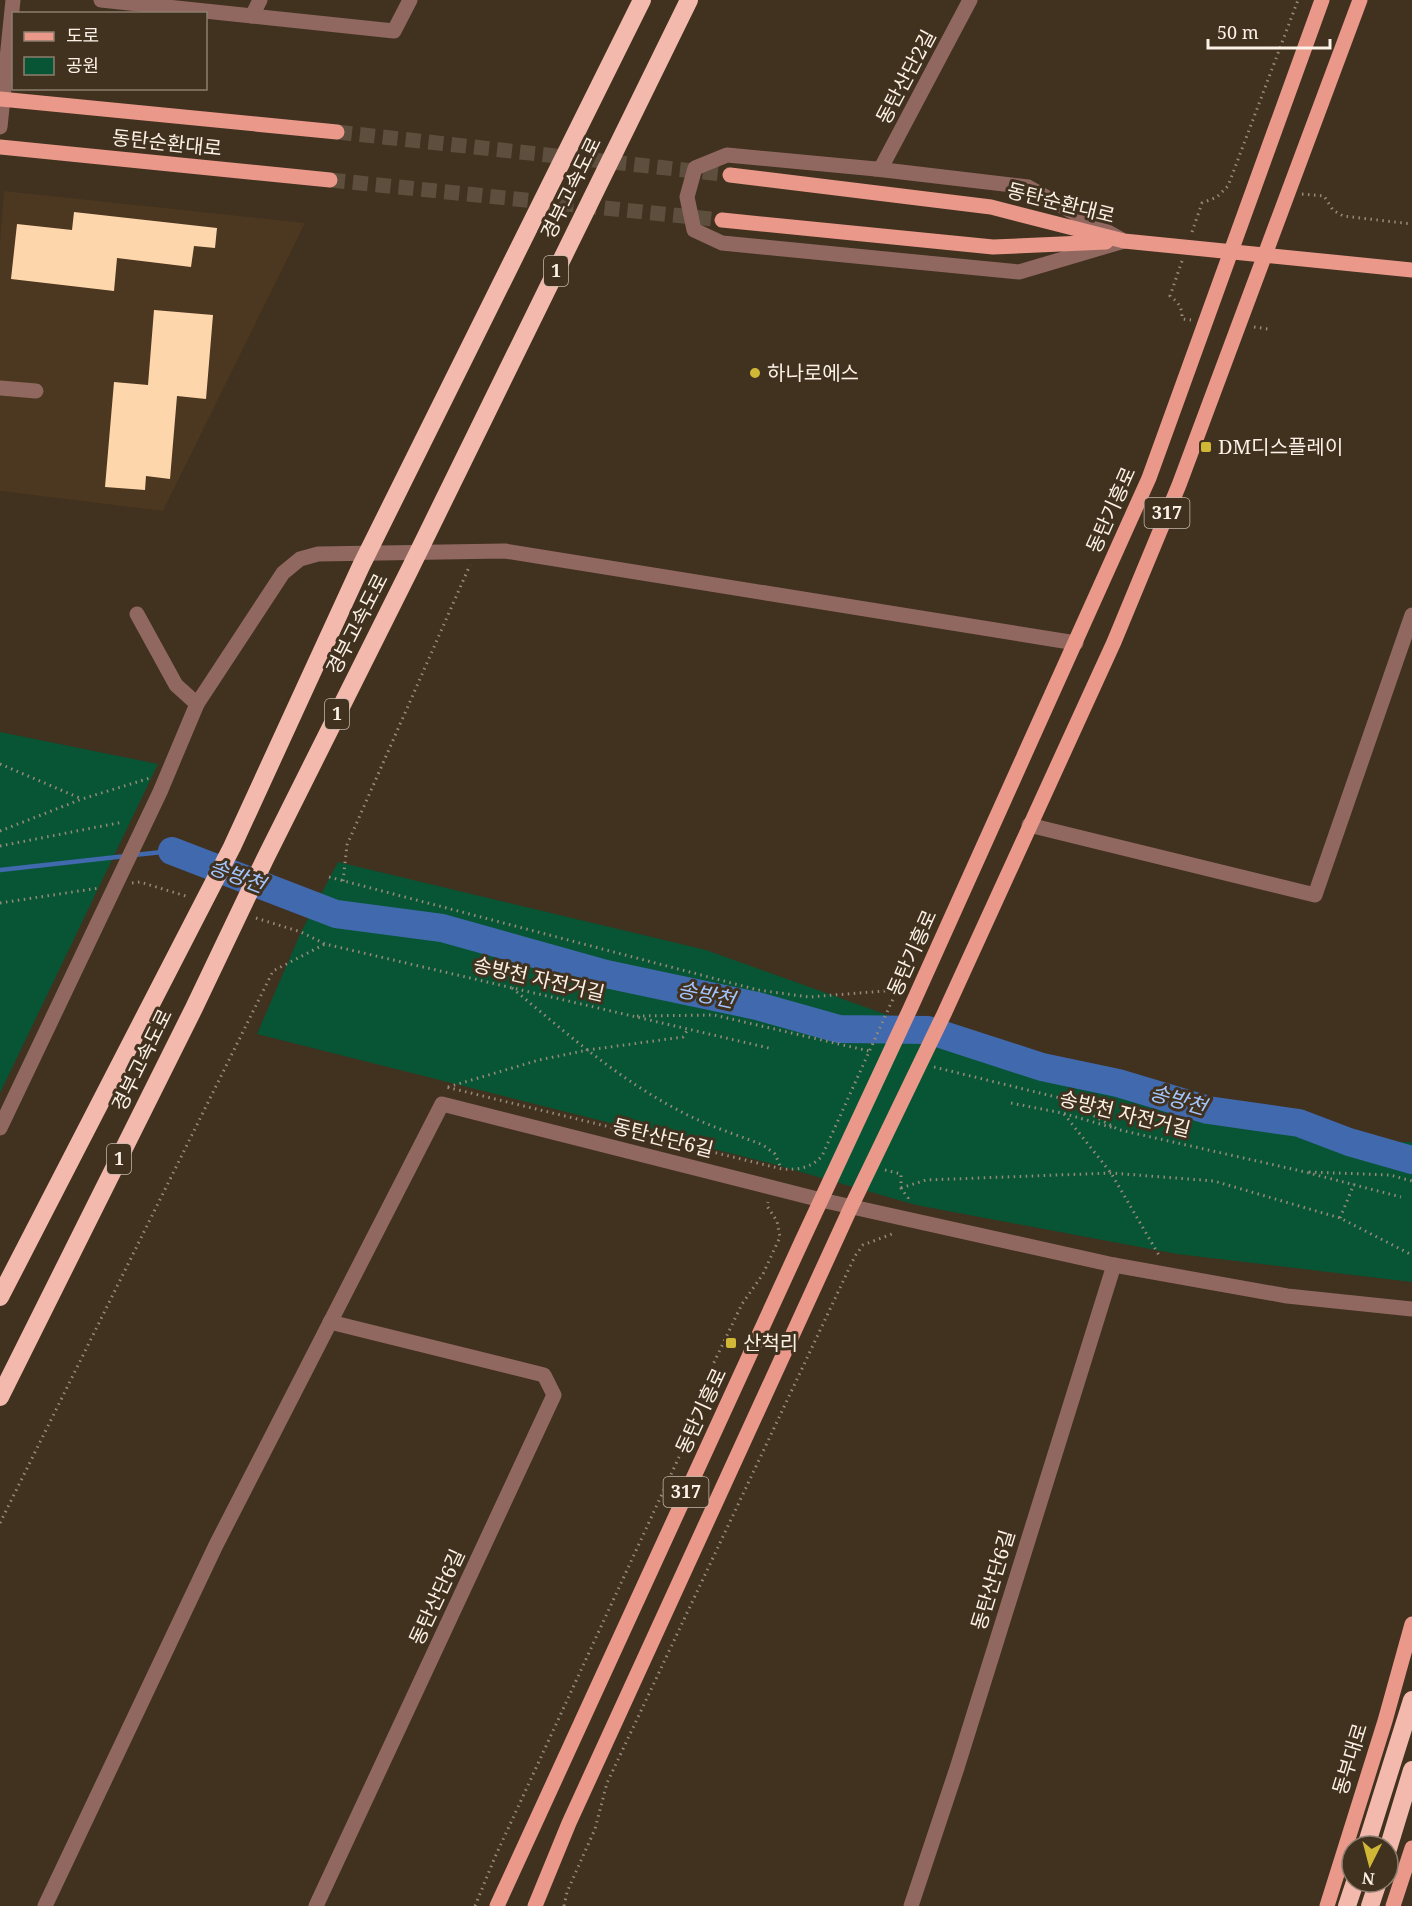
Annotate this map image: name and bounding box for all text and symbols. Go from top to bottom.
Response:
legend [12,12,207,90]
scale bar [1208,12,1330,50]
text: 50 m [1217,20,1259,44]
text: 도로 [66,23,99,47]
street label: 동탄산단2길 [869,25,942,129]
text: 공원 [66,53,99,77]
street label: 동탄순환대로 [111,123,223,162]
street label: 경부고속도로 [534,132,607,243]
street label: 동탄순환대로 [1004,176,1118,229]
road number: 1 [544,256,568,286]
place label: 하나로에스 [767,359,859,386]
marker: 하나로에스 [748,366,762,380]
place label: DM디스플레이 [1218,433,1343,460]
marker: DM디스플레이 [1199,440,1213,454]
street label: 동탄기흥로 [1080,462,1142,557]
road number: 317 [1144,498,1190,528]
street label: 경부고속도로 [319,568,394,679]
road number: 1 [325,699,349,729]
water label: 송방천 [205,852,272,899]
street label: 동탄기흥로 [881,905,943,1000]
street label: 송방천 자전거길 [471,950,607,1007]
water label: 송방천 [675,974,740,1014]
street label: 경부고속도로 [105,1004,178,1115]
water label: 송방천 [1147,1078,1213,1121]
street label: 송방천 자전거길 [1057,1084,1193,1143]
street label: 동탄산단6길 [610,1112,716,1163]
road number: 1 [107,1144,131,1174]
place label: 산척리 [743,1329,798,1356]
marker: 산척리 [724,1336,738,1350]
street label: 동탄기흥로 [669,1363,732,1458]
road number: 317 [664,1477,708,1507]
street label: 동탄산단6길 [965,1527,1021,1633]
street label: 동탄산단6길 [403,1544,471,1649]
street label: 동부대로 [1326,1720,1373,1798]
north arrow [1340,1834,1400,1894]
text: N [1361,1867,1376,1891]

